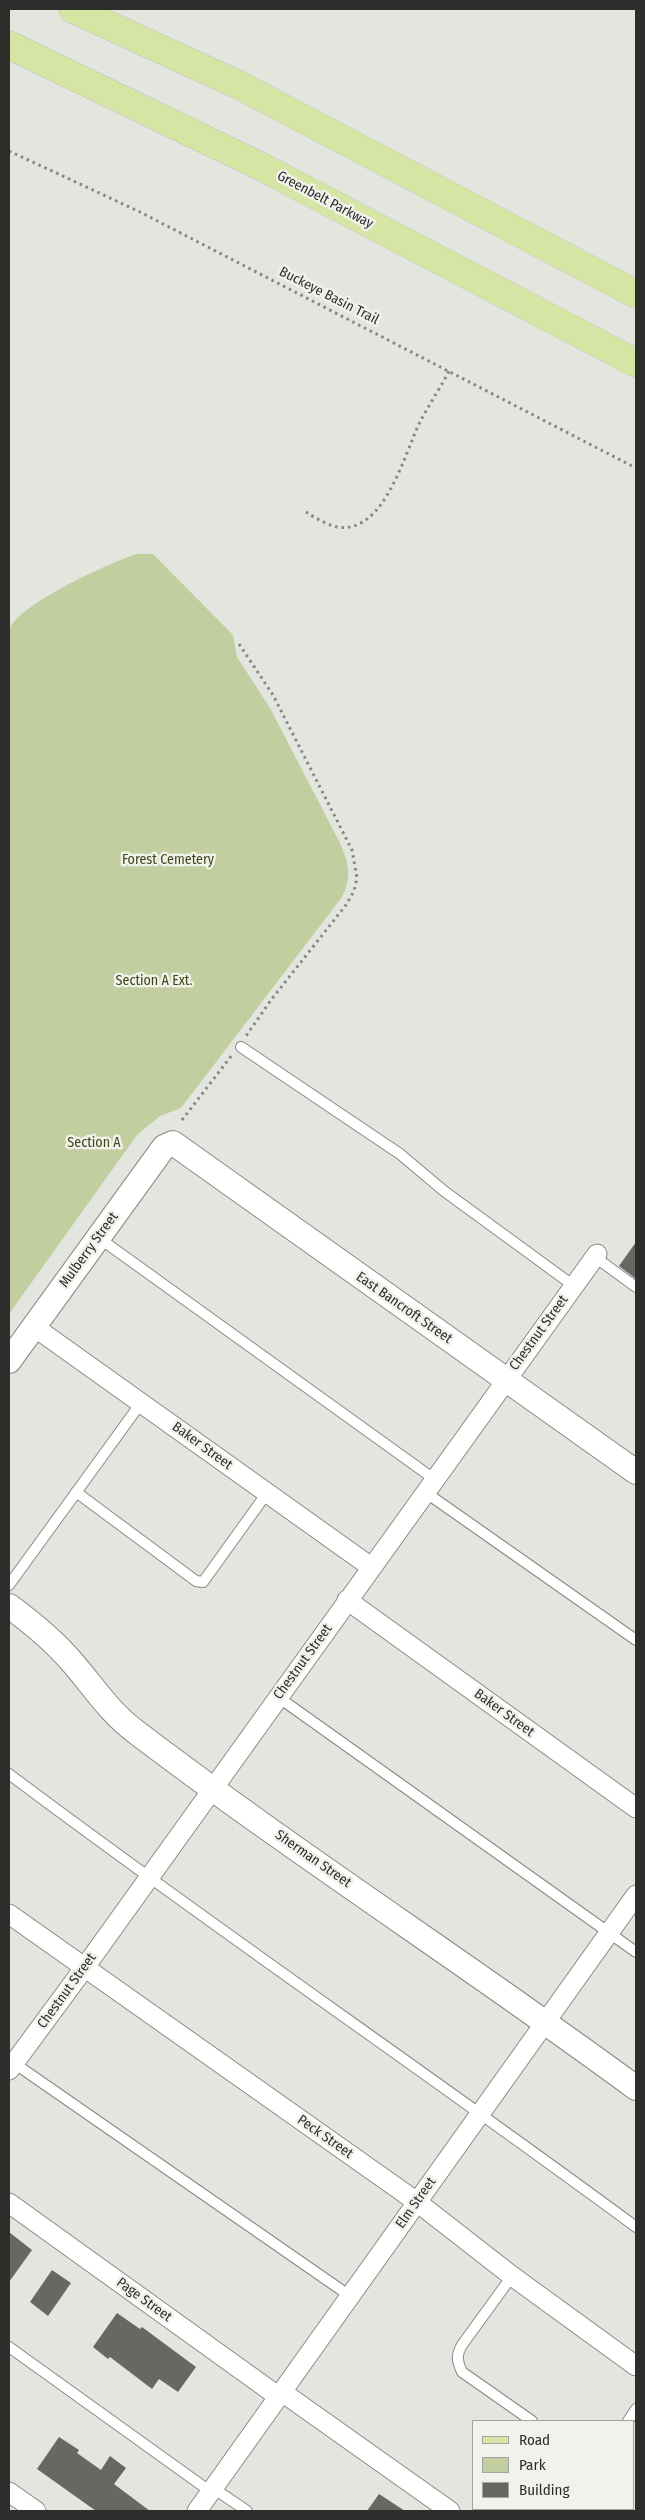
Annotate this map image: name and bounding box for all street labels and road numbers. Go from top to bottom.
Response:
street label: Greenbelt Parkway [274,168,376,232]
street label: Buckeye Basin Trail [276,264,382,328]
street label: Mulberry Street [56,1209,122,1291]
street label: East Bancroft Street [353,1269,455,1347]
street label: Chestnut Street [506,1292,572,1374]
street label: Baker Street [169,1419,235,1473]
street label: Chestnut Street [270,1621,336,1703]
street label: Baker Street [471,1686,537,1740]
street label: Sherman Street [272,1827,354,1891]
street label: Chestnut Street [34,1950,100,2032]
street label: Peck Street [294,2112,356,2162]
street label: Elm Street [392,2174,440,2232]
street label: Page Street [113,2274,175,2326]

